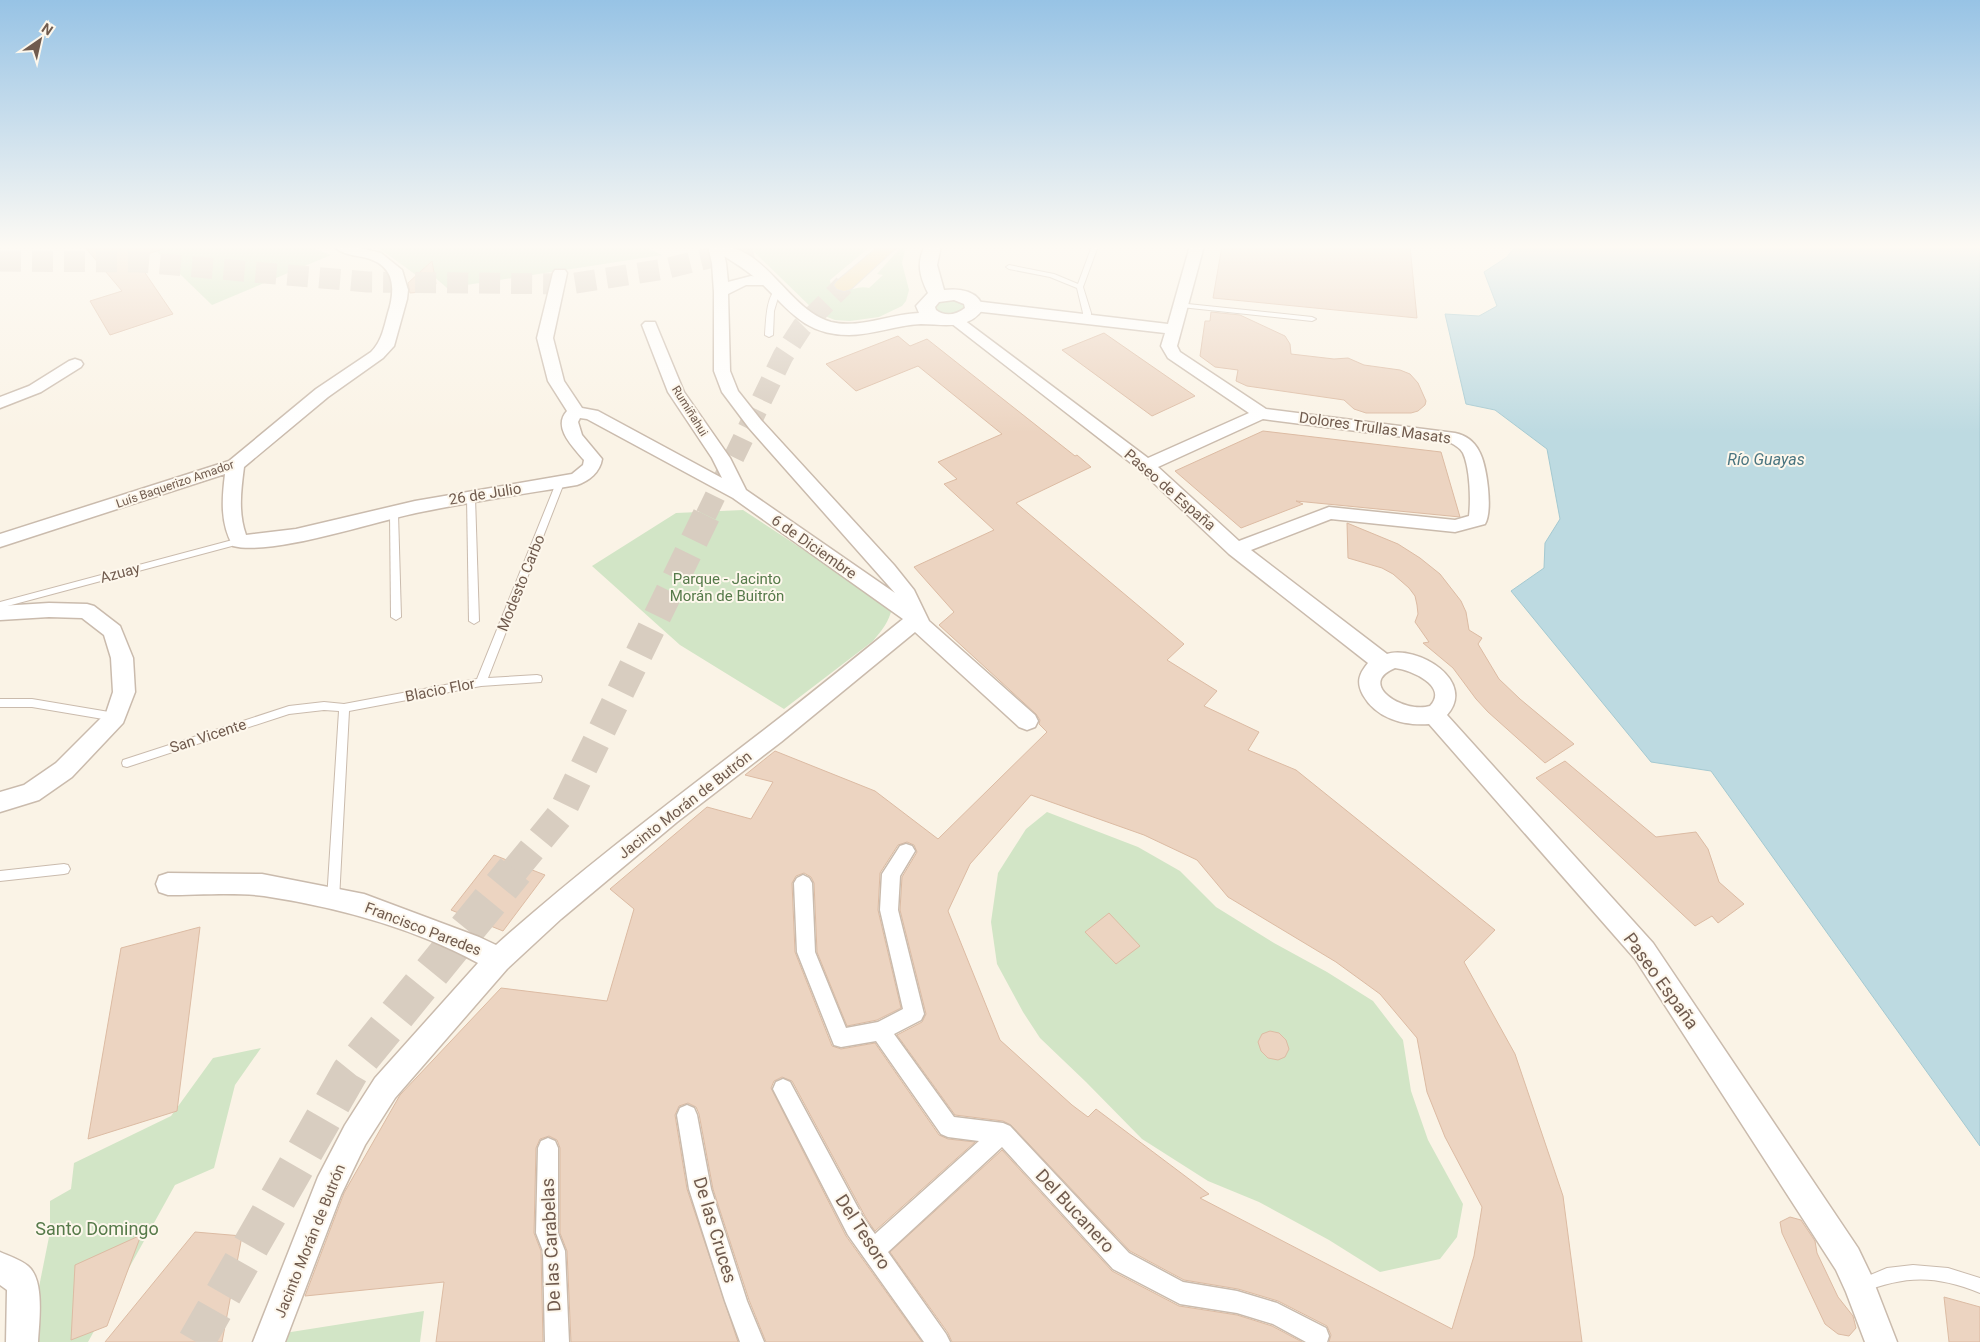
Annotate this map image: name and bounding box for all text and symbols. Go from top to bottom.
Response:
north arrow [15,15,65,65]
text: N [39,20,56,39]
street label: Rumiñahui [669,383,711,439]
street label: Dolores Trullas Masats [1298,408,1452,448]
street label: Paseo de España [1121,445,1219,535]
water label: Río Guayas [1727,450,1805,469]
street label: Luís Baquerizo Amador [114,457,236,511]
street label: 26 de Julio [447,479,523,509]
street label: 6 de Diciembre [768,511,860,583]
street label: Modesto Carbo [493,532,549,634]
street label: Azuay [98,559,142,587]
park label: Parque - Jacinto Morán de Buitrón [670,570,784,605]
street label: Blacio Flor [404,674,476,706]
street label: San Vicente [168,715,248,757]
street label: Jacinto Morán de Butrón [615,747,755,863]
street label: Francisco Paredes [362,899,484,959]
street label: Paseo España [1619,929,1703,1033]
street label: Jacinto Morán de Butrón [271,1161,349,1321]
street label: Del Bucanero [1031,1165,1119,1257]
street label: De las Cruces [689,1174,742,1285]
street label: De las Carabelas [537,1178,564,1312]
street label: Del Tesoro [831,1190,895,1273]
park label: Santo Domingo [35,1218,159,1239]

